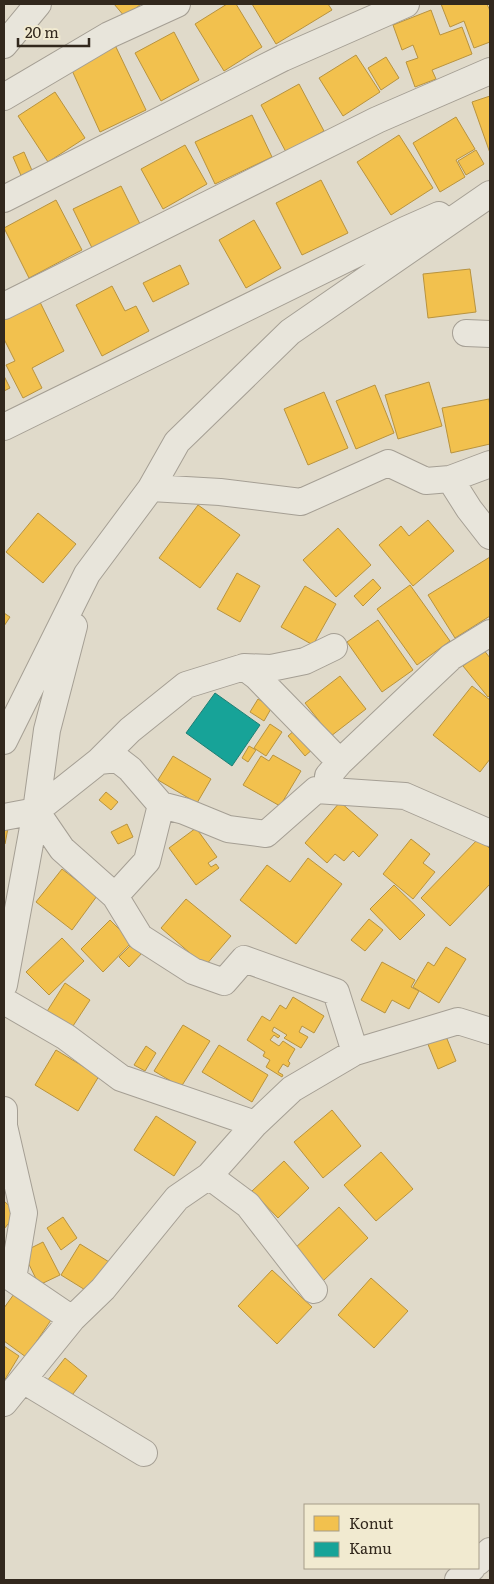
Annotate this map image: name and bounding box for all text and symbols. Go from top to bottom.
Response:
scale bar [18,15,89,47]
text: 20 m [25,20,59,43]
legend [304,1504,479,1569]
text: Konut [349,1511,393,1534]
text: Kamu [349,1536,392,1559]

